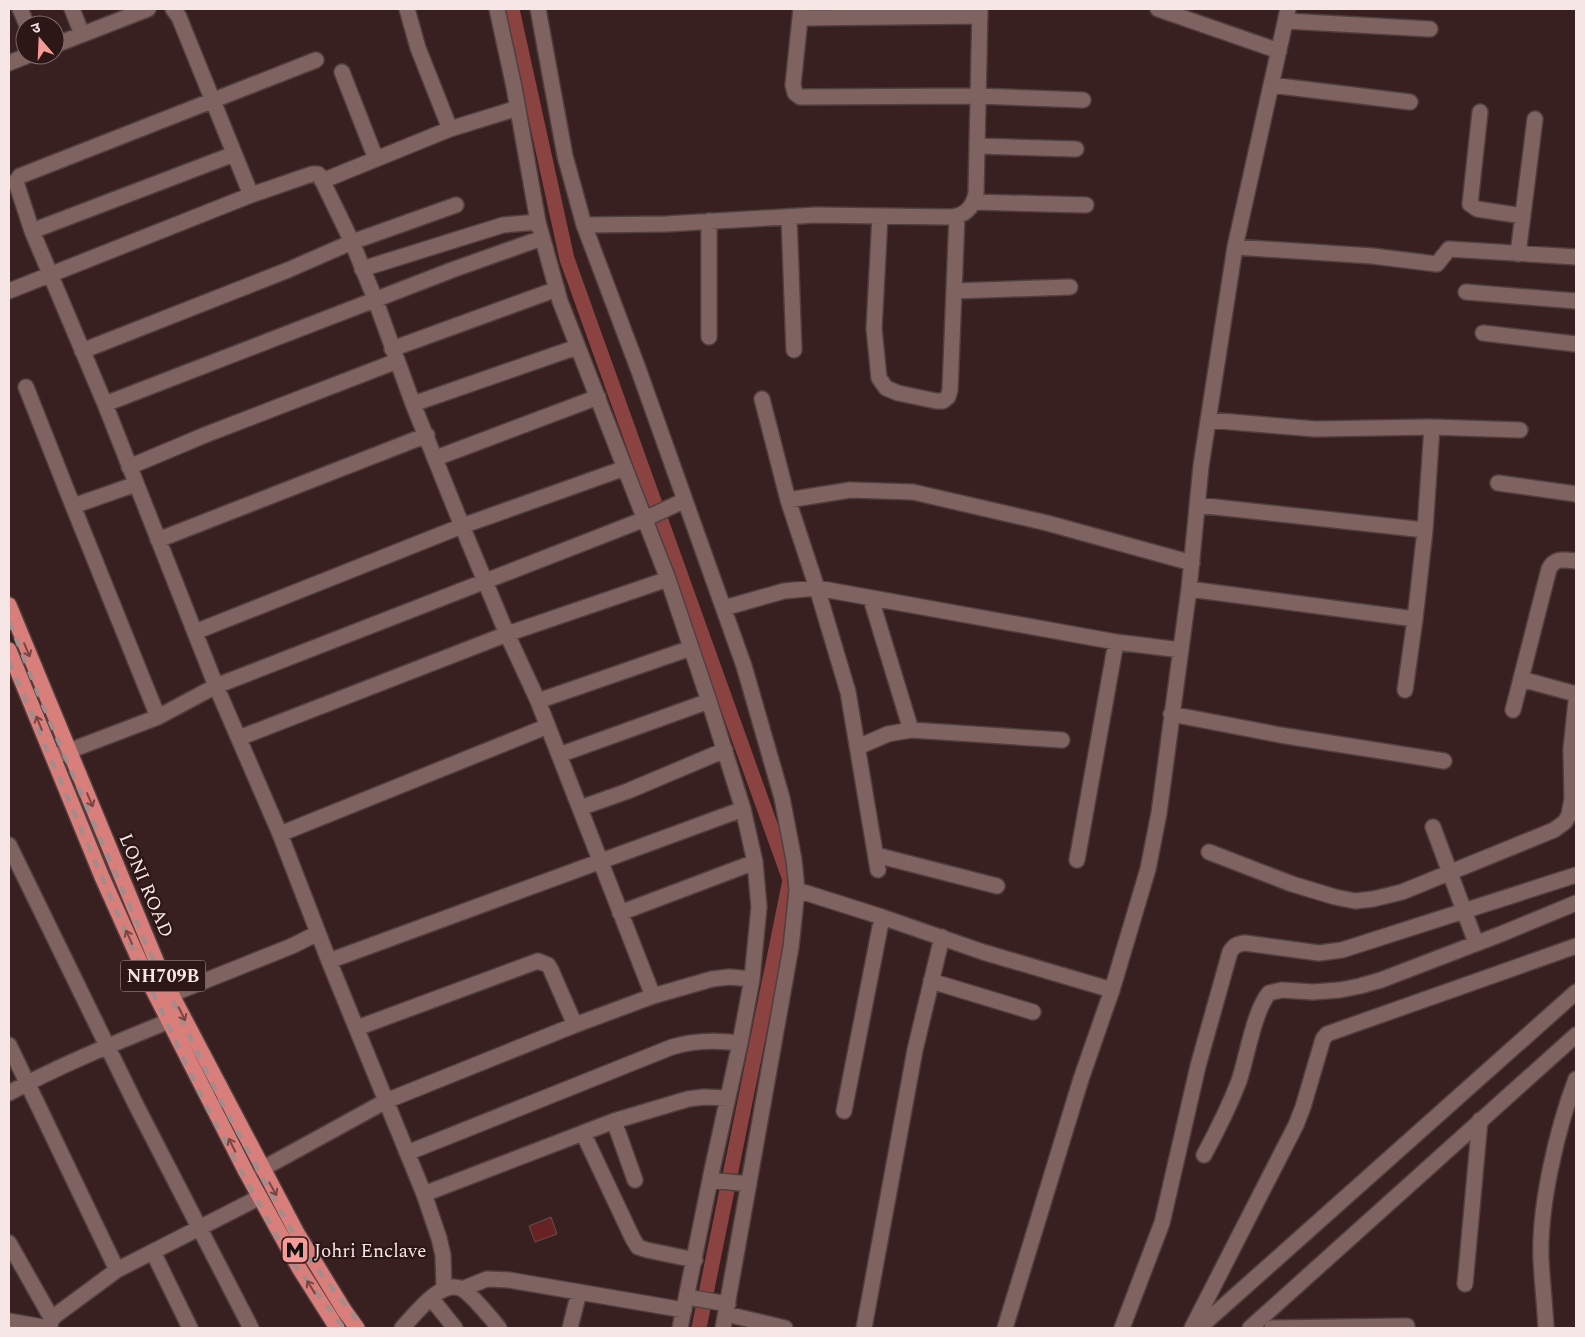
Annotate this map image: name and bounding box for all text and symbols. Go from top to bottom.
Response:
north arrow [15,15,65,65]
text: उ [29,17,44,39]
one-way arrow [23,642,33,657]
one-way arrow [33,716,43,731]
one-way arrow [85,792,95,807]
street label: LONI ROAD [111,829,181,942]
one-way arrow [123,930,133,945]
road number: NH709B [120,960,206,991]
one-way arrow [177,1006,187,1020]
one-way arrow [227,1138,236,1153]
one-way arrow [268,1181,278,1196]
metro station icon: Johri Enclave [280,1235,310,1265]
place label: Johri Enclave [314,1237,426,1266]
one-way arrow [306,1280,317,1294]

